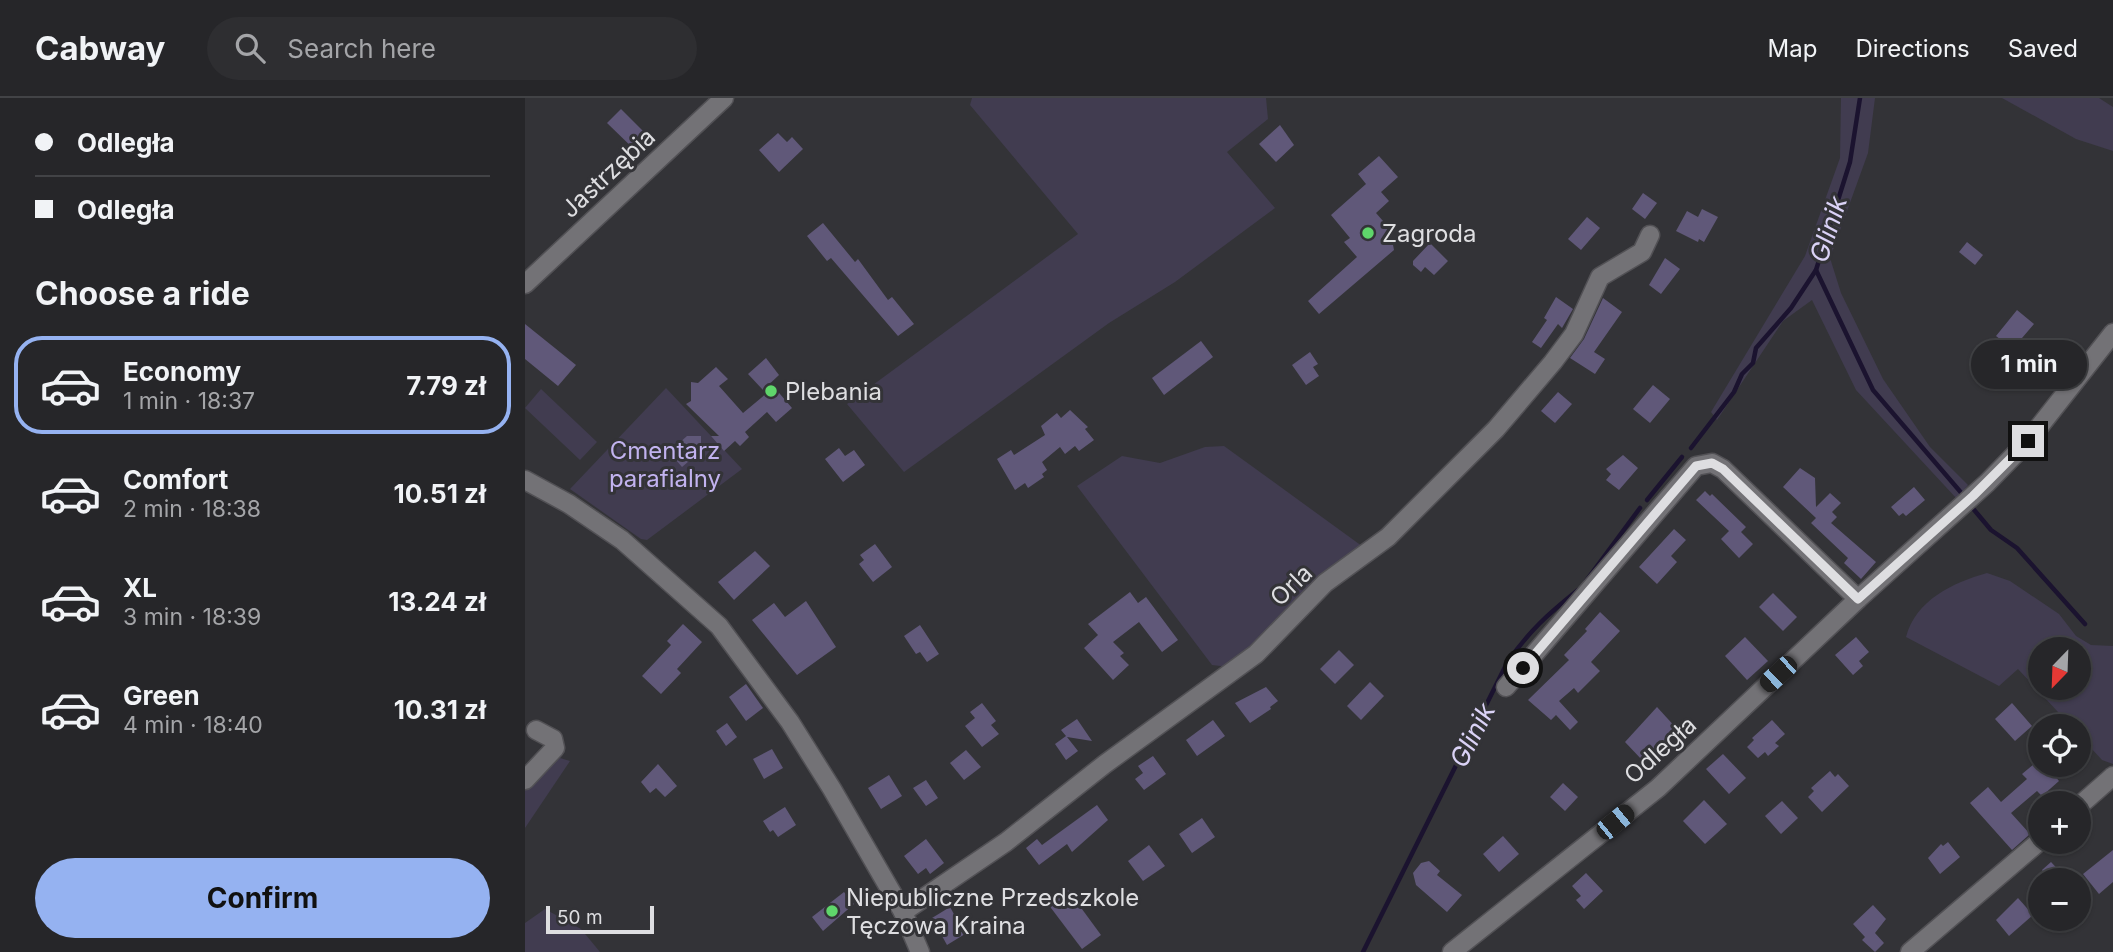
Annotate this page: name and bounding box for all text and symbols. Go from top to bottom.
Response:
search box [207,17,697,80]
text: Cabway [35,28,165,68]
icon: search [231,29,269,67]
text: Search here [287,33,436,64]
text: Map [1768,34,1817,63]
text: Directions [1855,34,1970,63]
text: Saved [2008,34,2078,63]
street label: Jastrzębia [555,122,661,224]
text: Odległa [77,127,175,158]
water label: Glinik [1803,191,1853,266]
text: Odległa [77,194,175,225]
place label: Zagroda [1382,219,1477,248]
marker: Zagroda [1360,225,1376,241]
text: Choose a ride [35,274,250,313]
callout: 1 min [1970,340,2086,388]
text: 1 min [2001,350,2057,378]
icon: car [39,354,102,417]
text: Economy [123,356,241,387]
text: 7.79 zł [406,370,486,401]
place label: Plebania [785,377,882,406]
marker: Plebania [763,383,779,399]
text: 1 min · 18:37 [123,387,255,415]
route end [2012,425,2044,457]
park label: Cmentarz parafialny [609,436,721,493]
icon: car [39,462,102,525]
text: Comfort [123,464,228,495]
text: 10.51 zł [394,478,486,509]
text: 2 min · 18:38 [123,495,261,523]
street label: Orla [1264,558,1318,612]
icon: car [39,570,102,633]
text: XL [123,572,157,603]
text: 13.24 zł [388,586,486,617]
text: 3 min · 18:39 [123,603,261,631]
north arrow [2028,637,2091,700]
map controls [2028,637,2091,931]
route start [1507,652,1539,684]
car [1756,652,1801,696]
icon: car [39,678,102,741]
text: Green [123,680,200,711]
text: 10.31 zł [394,694,486,725]
water label: Glinik [1443,697,1502,772]
street label: Odległa [1618,710,1702,790]
text: 4 min · 18:40 [123,711,263,739]
button: locate [2028,714,2091,777]
button: + [2028,791,2091,854]
car [1593,801,1638,843]
button: Confirm [35,858,490,938]
button: − [2028,868,2091,931]
place label: Niepubliczne Przedszkole Tęczowa Kraina [846,883,1139,940]
scale bar [546,903,655,935]
marker: Niepubliczne Przedszkole Tęczowa Kraina [824,903,840,919]
text: 50 m [557,906,603,929]

